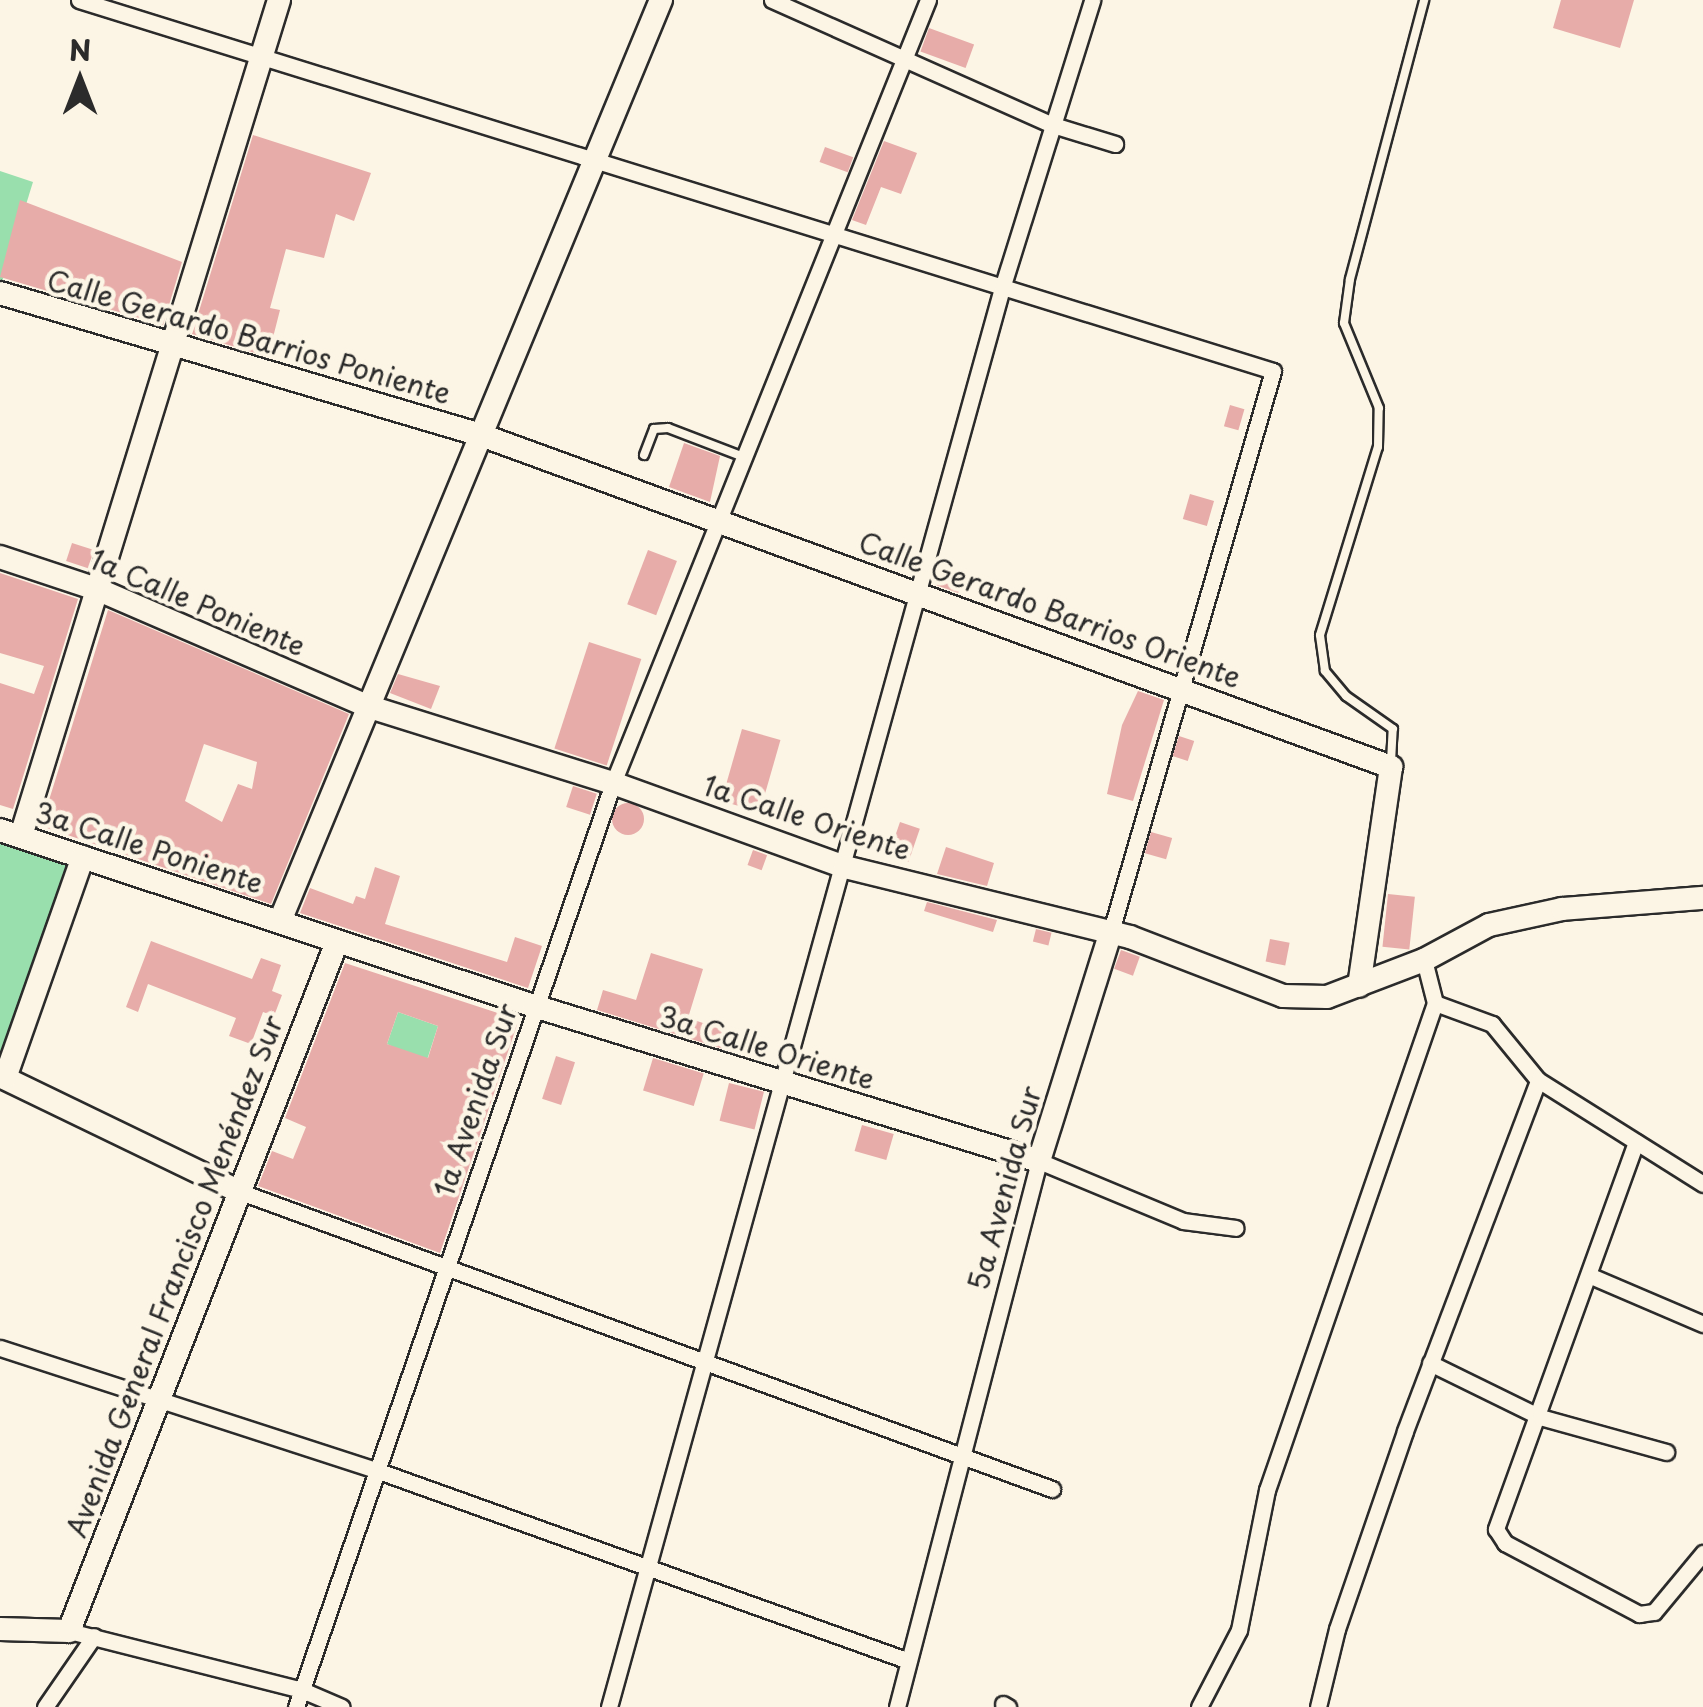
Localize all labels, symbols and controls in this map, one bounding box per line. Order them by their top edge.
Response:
text: N [69,28,91,71]
north arrow [30,30,130,130]
street label: Calle Gerardo Barrios Poniente [43,262,455,410]
street label: Calle Gerardo Barrios Oriente [854,524,1246,694]
street label: 1a Calle Poniente [85,541,311,663]
street label: 1a Calle Oriente [699,768,915,866]
street label: 3a Calle Poniente [31,794,267,900]
street label: 3a Calle Oriente [656,998,878,1096]
street label: 1a Avenida Sur [426,999,524,1201]
street label: Avenida General Francisco Menéndez Sur [58,1009,290,1543]
street label: 5a Avenida Sur [961,1084,1047,1292]

